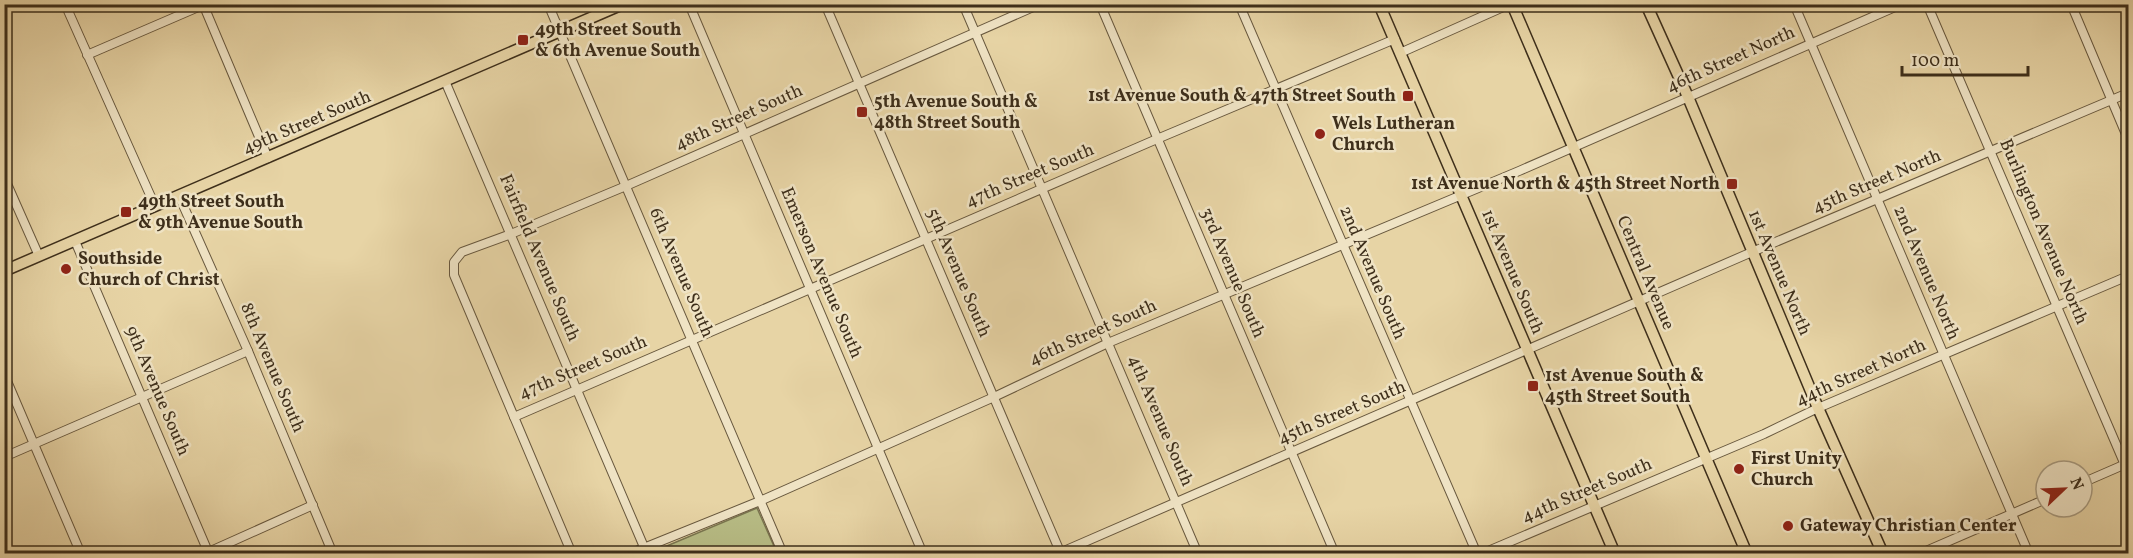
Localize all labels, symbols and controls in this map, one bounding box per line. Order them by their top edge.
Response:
place label: 49th Street South & 6th Avenue South [535,18,701,64]
street label: 46th Street North [1663,20,1800,100]
marker: 49th Street South & 6th Avenue South [516,33,530,47]
scale bar [1902,39,2028,77]
text: 100 m [1911,49,1960,74]
street label: 48th Street South [671,78,807,157]
street label: 49th Street South [239,84,375,161]
place label: 1st Avenue South & 47th Street South [1088,84,1396,109]
marker: 1st Avenue South & 47th Street South [1401,89,1415,103]
place label: 5th Avenue South & 48th Street South [874,90,1038,136]
marker: 5th Avenue South & 48th Street South [855,105,869,119]
place label: Wels Lutheran Church [1332,112,1455,158]
marker: Wels Lutheran Church [1313,127,1327,141]
street label: Burlington Avenue North [1992,135,2094,329]
street label: 47th Street South [962,138,1098,214]
street label: 45th Street North [1809,143,1946,220]
street label: Fairfield Avenue South [492,171,586,346]
place label: 1st Avenue North & 45th Street North [1411,172,1720,197]
marker: 1st Avenue North & 45th Street North [1725,177,1739,191]
street label: Emerson Avenue South [774,184,868,363]
place label: 49th Street South & 9th Avenue South [138,190,304,236]
street label: 2nd Avenue South [1332,202,1412,344]
street label: 2nd Avenue North [1886,202,1966,344]
street label: 6th Avenue South [642,204,720,342]
street label: 5th Avenue South [919,204,997,342]
street label: 3rd Avenue South [1193,204,1271,342]
marker: 49th Street South & 9th Avenue South [119,205,133,219]
street label: 1st Avenue South [1474,206,1550,339]
street label: 1st Avenue North [1741,206,1817,340]
street label: Central Avenue [1610,212,1680,334]
place label: Southside Church of Christ [78,247,220,293]
marker: Southside Church of Christ [59,262,73,276]
street label: 46th Street South [1025,293,1161,372]
street label: 8th Avenue South [233,299,311,437]
street label: 9th Avenue South [118,322,196,460]
street label: 47th Street South [515,330,651,406]
street label: 44th Street North [1792,333,1930,413]
street label: 4th Avenue South [1121,351,1199,491]
place label: 1st Avenue South & 45th Street South [1545,364,1704,410]
street label: 45th Street South [1274,375,1410,451]
marker: 1st Avenue South & 45th Street South [1526,379,1540,393]
place label: First Unity Church [1751,447,1842,493]
street label: 44th Street South [1518,452,1656,530]
north arrow [2034,459,2094,519]
marker: First Unity Church [1732,462,1746,476]
text: N [2064,474,2089,494]
place label: Gateway Christian Center [1800,514,2017,539]
marker: Gateway Christian Center [1781,519,1795,533]

